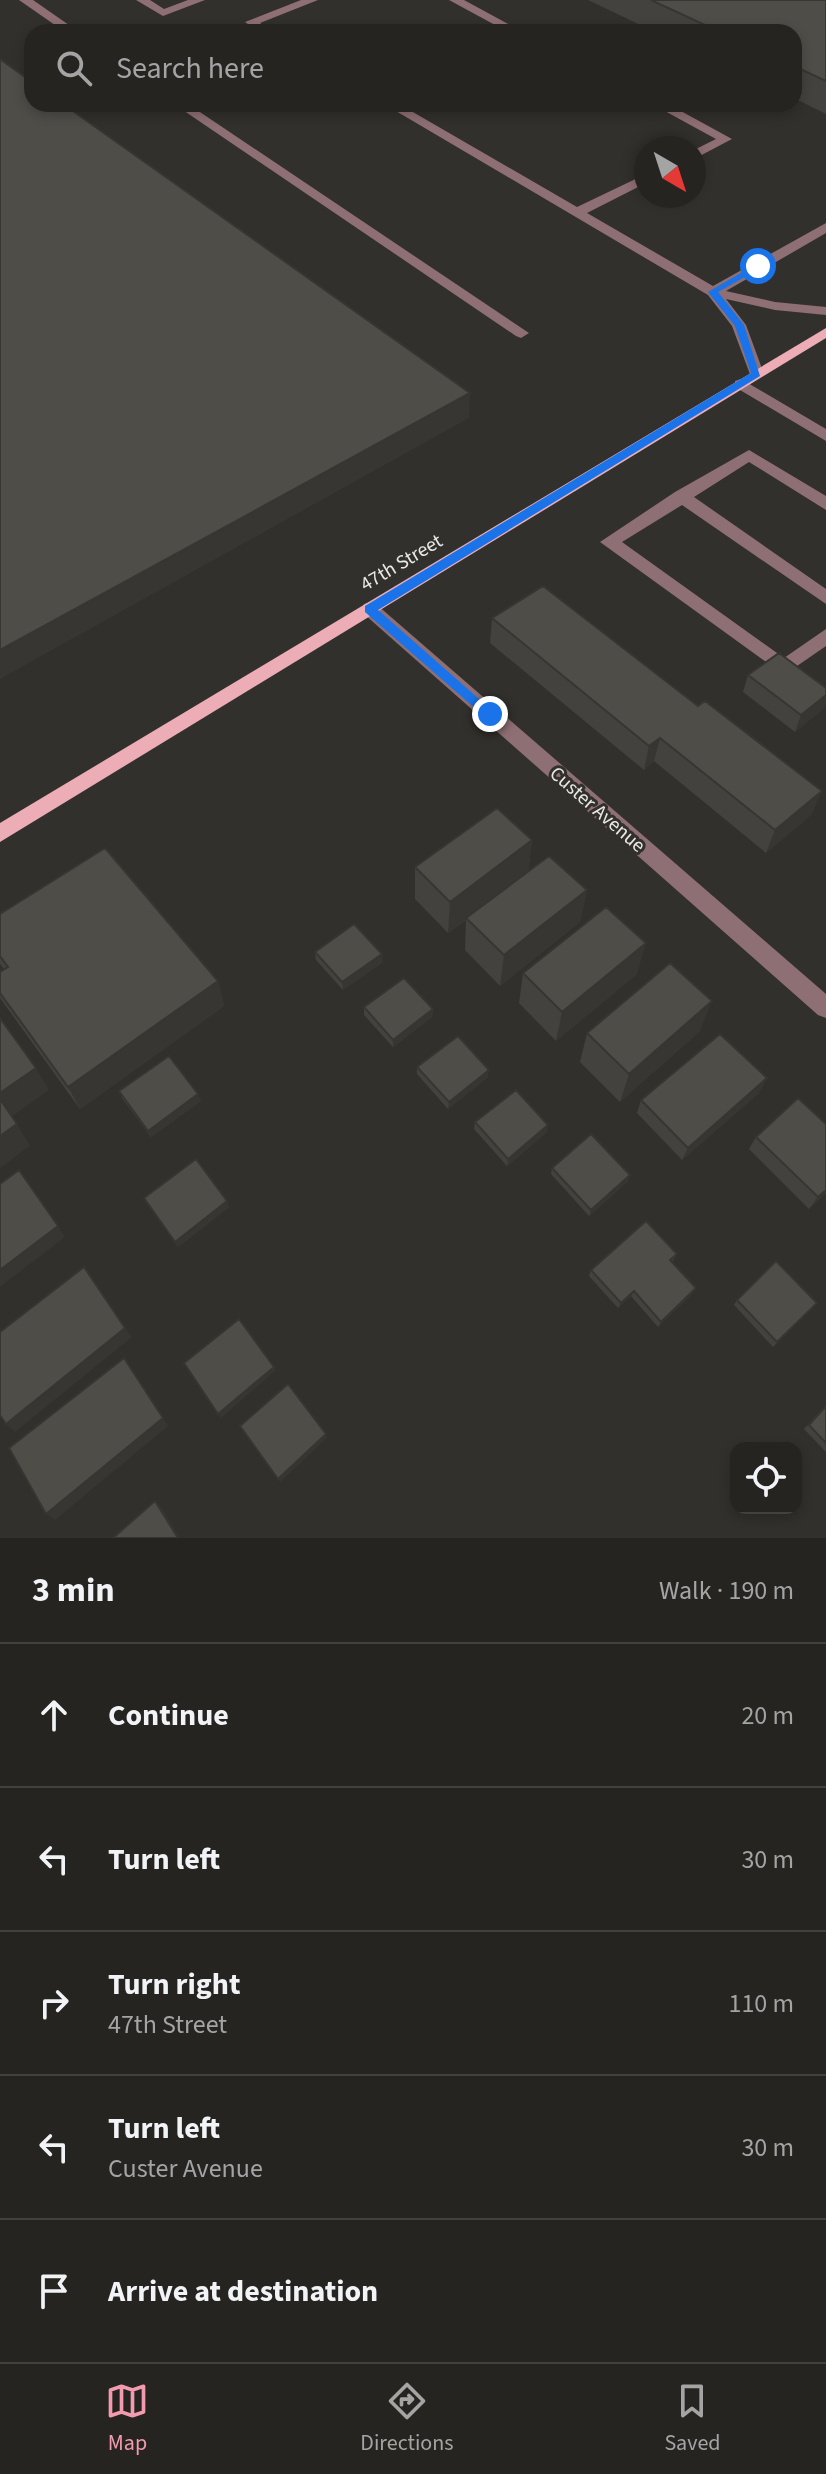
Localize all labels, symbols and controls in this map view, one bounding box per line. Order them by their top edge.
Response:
search box [24,24,802,112]
icon: search [52,46,96,90]
text: Search here [116,47,264,90]
north arrow [634,136,706,208]
route start [740,248,776,284]
street label: 47th Street [355,527,448,598]
route end [472,696,508,732]
street label: Custer Avenue [543,760,652,859]
map controls [730,1442,802,1514]
button: locate [730,1442,802,1514]
text: 3 min [32,1566,115,1615]
text: Walk · 190 m [659,1572,794,1609]
icon: ahead [32,1693,76,1737]
text: Continue [108,1694,229,1737]
text: 20 m [741,1697,794,1734]
icon: left [32,1837,76,1881]
text: Turn left [108,1838,220,1881]
text: 30 m [741,1841,794,1878]
text: Turn right [108,1963,240,2006]
icon: right [32,1981,76,2025]
text: 110 m [728,1985,794,2022]
text: 47th Street [108,2006,227,2043]
text: Turn left [108,2107,220,2150]
icon: left [32,2125,76,2169]
text: 30 m [741,2129,794,2166]
text: Custer Avenue [108,2150,263,2187]
icon: arrive [32,2269,76,2313]
text: Arrive at destination [108,2270,378,2313]
tab: Map [105,2379,149,2459]
tab: Directions [360,2379,453,2459]
tab: Saved [664,2379,721,2459]

